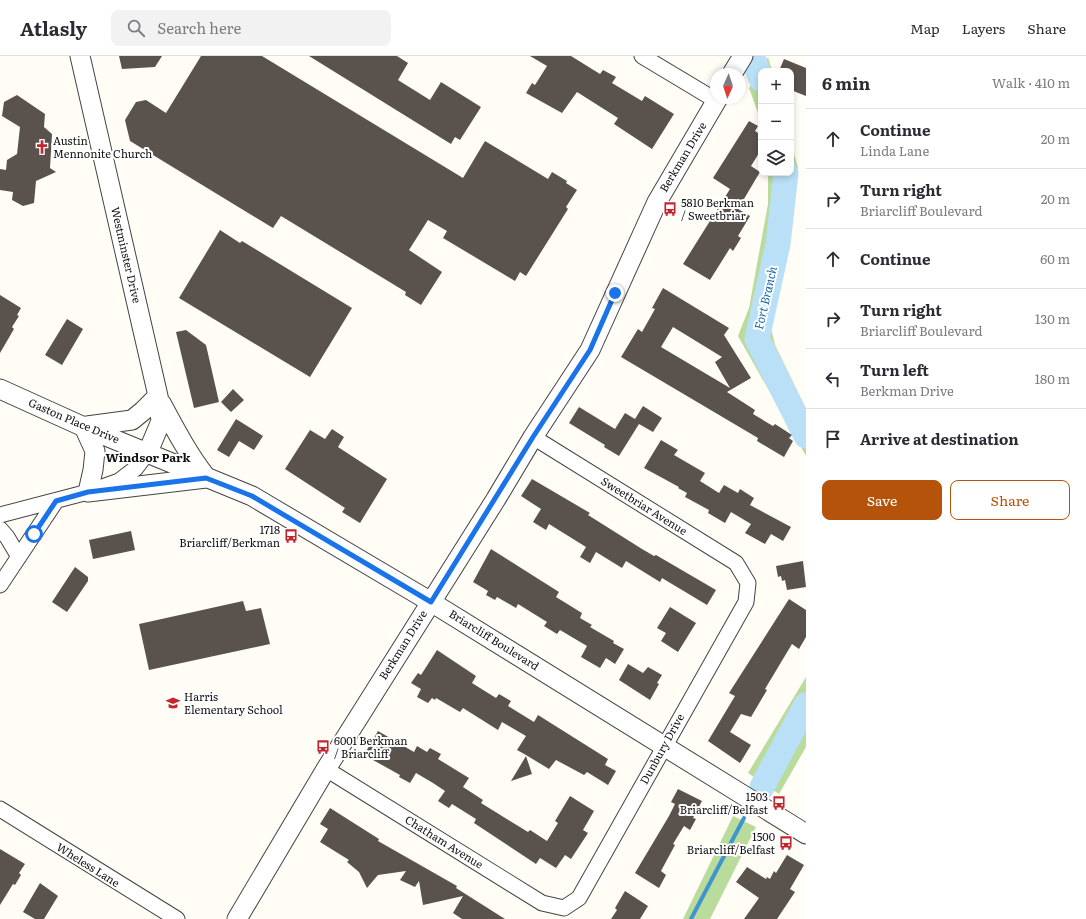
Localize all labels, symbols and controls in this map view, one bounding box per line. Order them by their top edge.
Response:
search box [111,10,391,46]
text: Atlasly [20,14,87,42]
text: Search here [157,16,241,39]
icon: search [125,17,147,39]
text: Map [910,18,940,38]
text: Layers [962,18,1005,38]
text: Share [1027,18,1066,38]
north arrow [710,68,746,104]
map controls [758,68,794,176]
button: + [758,68,794,104]
text: 6 min [822,70,870,95]
text: Walk · 410 m [992,73,1070,92]
button: − [758,104,794,140]
street label: Berkman Drive [655,118,710,195]
text: Continue [860,118,930,141]
icon: ahead [822,128,844,150]
text: 20 m [1041,129,1070,148]
place label: Austin Mennonite Church [53,132,152,161]
church icon: Austin Mennonite Church [34,139,50,155]
button: layers [758,140,794,176]
text: Linda Lane [860,141,929,160]
text: Turn right [860,178,942,201]
icon: right [822,188,844,210]
text: 20 m [1041,189,1070,208]
place label: 5810 Berkman / Sweetbriar [681,194,754,223]
bus stop icon: 5810 Berkman / Sweetbriar [662,201,678,217]
text: Briarcliff Boulevard [860,201,982,220]
street label: Westminster Drive [108,205,146,305]
text: Continue [860,247,930,270]
icon: ahead [822,248,844,270]
text: 60 m [1040,249,1070,268]
water label: Fort Branch [749,265,781,331]
route end [606,284,624,302]
text: Turn right [860,298,942,321]
icon: right [822,308,844,330]
text: 130 m [1035,309,1070,328]
text: Briarcliff Boulevard [860,321,982,340]
text: Turn left [860,358,929,381]
icon: left [822,368,844,390]
text: 180 m [1035,369,1070,388]
text: Berkman Drive [860,381,954,400]
street label: Gaston Place Drive [26,394,123,447]
text: Arrive at destination [860,427,1019,450]
icon: arrive [822,428,844,450]
district label: Windsor Park [106,448,191,466]
street label: Sweetbriar Avenue [598,472,691,538]
button: Save [822,480,942,520]
button: Share [950,480,1070,520]
place label: 1718 Briarcliff/Berkman [179,521,280,550]
route start [25,525,43,543]
bus stop icon: 1718 Briarcliff/Berkman [283,528,299,544]
street label: Briarcliff Boulevard [446,605,543,674]
street label: Berkman Drive [374,606,430,682]
place label: Harris Elementary School [184,688,283,717]
school or university icon: Harris Elementary School [165,695,181,711]
street label: Dunbury Drive [635,710,687,787]
place label: 6001 Berkman / Briarcliff [334,732,408,761]
bus stop icon: 6001 Berkman / Briarcliff [315,739,331,755]
place label: 1503 Briarcliff/Belfast [680,788,769,817]
bus stop icon: 1503 Briarcliff/Belfast [771,795,787,811]
street label: Chatham Avenue [402,811,487,872]
place label: 1500 Briarcliff/Belfast [687,828,776,857]
bus stop icon: 1500 Briarcliff/Belfast [778,835,794,851]
street label: Wheless Lane [54,838,123,890]

